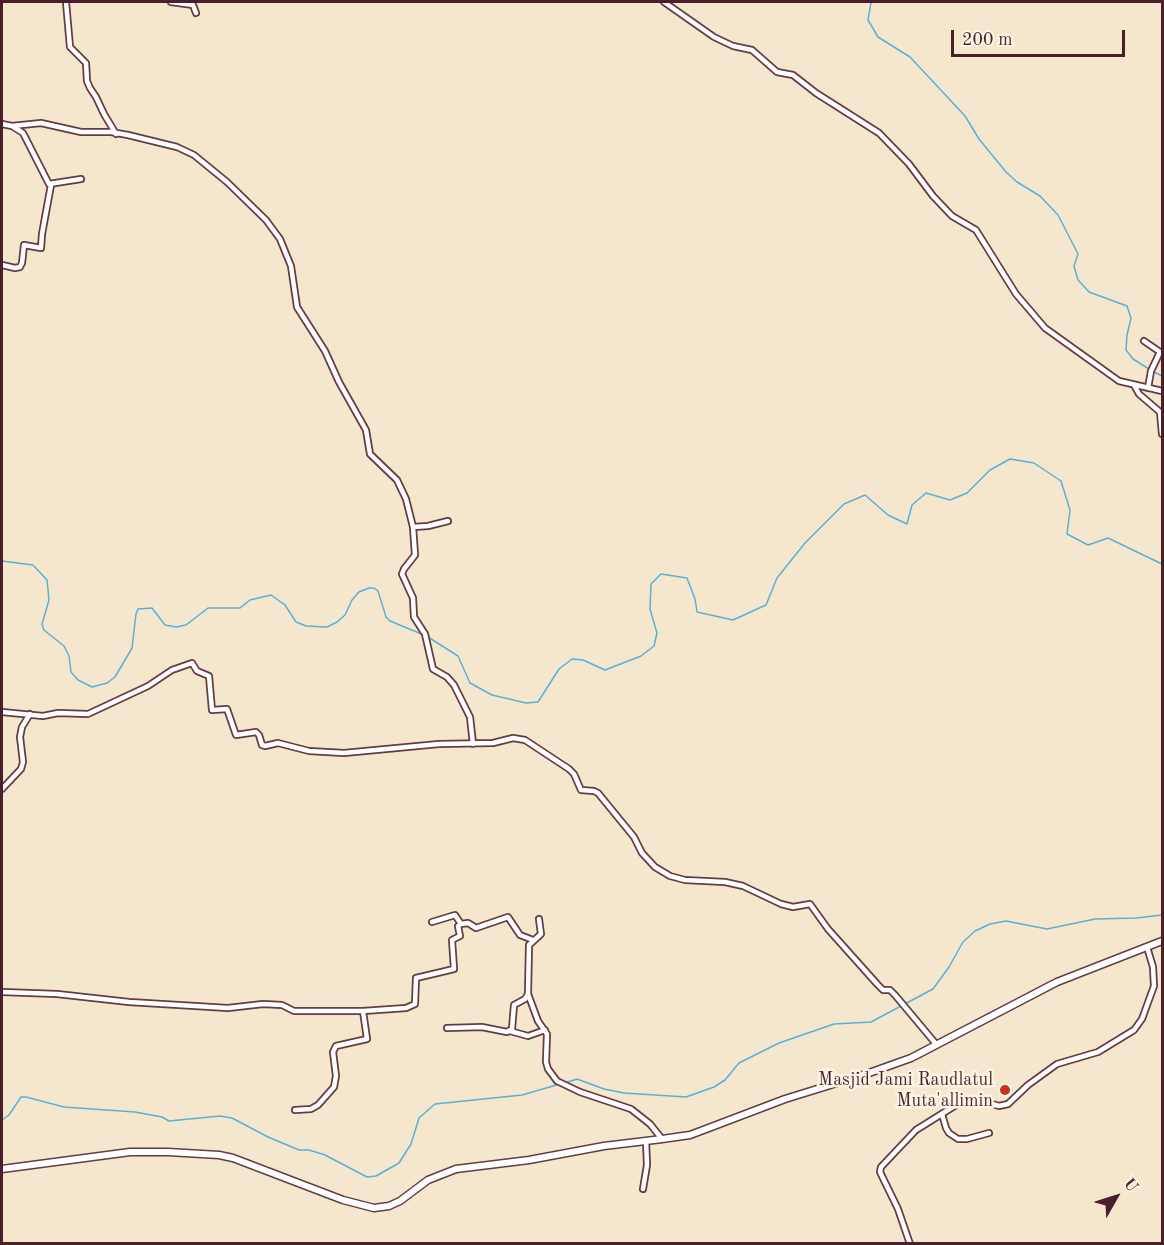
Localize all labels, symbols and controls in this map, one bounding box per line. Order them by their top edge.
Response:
scale bar [954,18,1128,56]
text: 200 m [962,31,1013,49]
place label: Masjid Jami Raudlatul Muta'allimin [818,1069,993,1112]
marker: Masjid Jami Raudlatul Muta'allimin [998,1083,1012,1097]
north arrow [1086,1167,1146,1227]
text: U [1120,1176,1140,1196]

